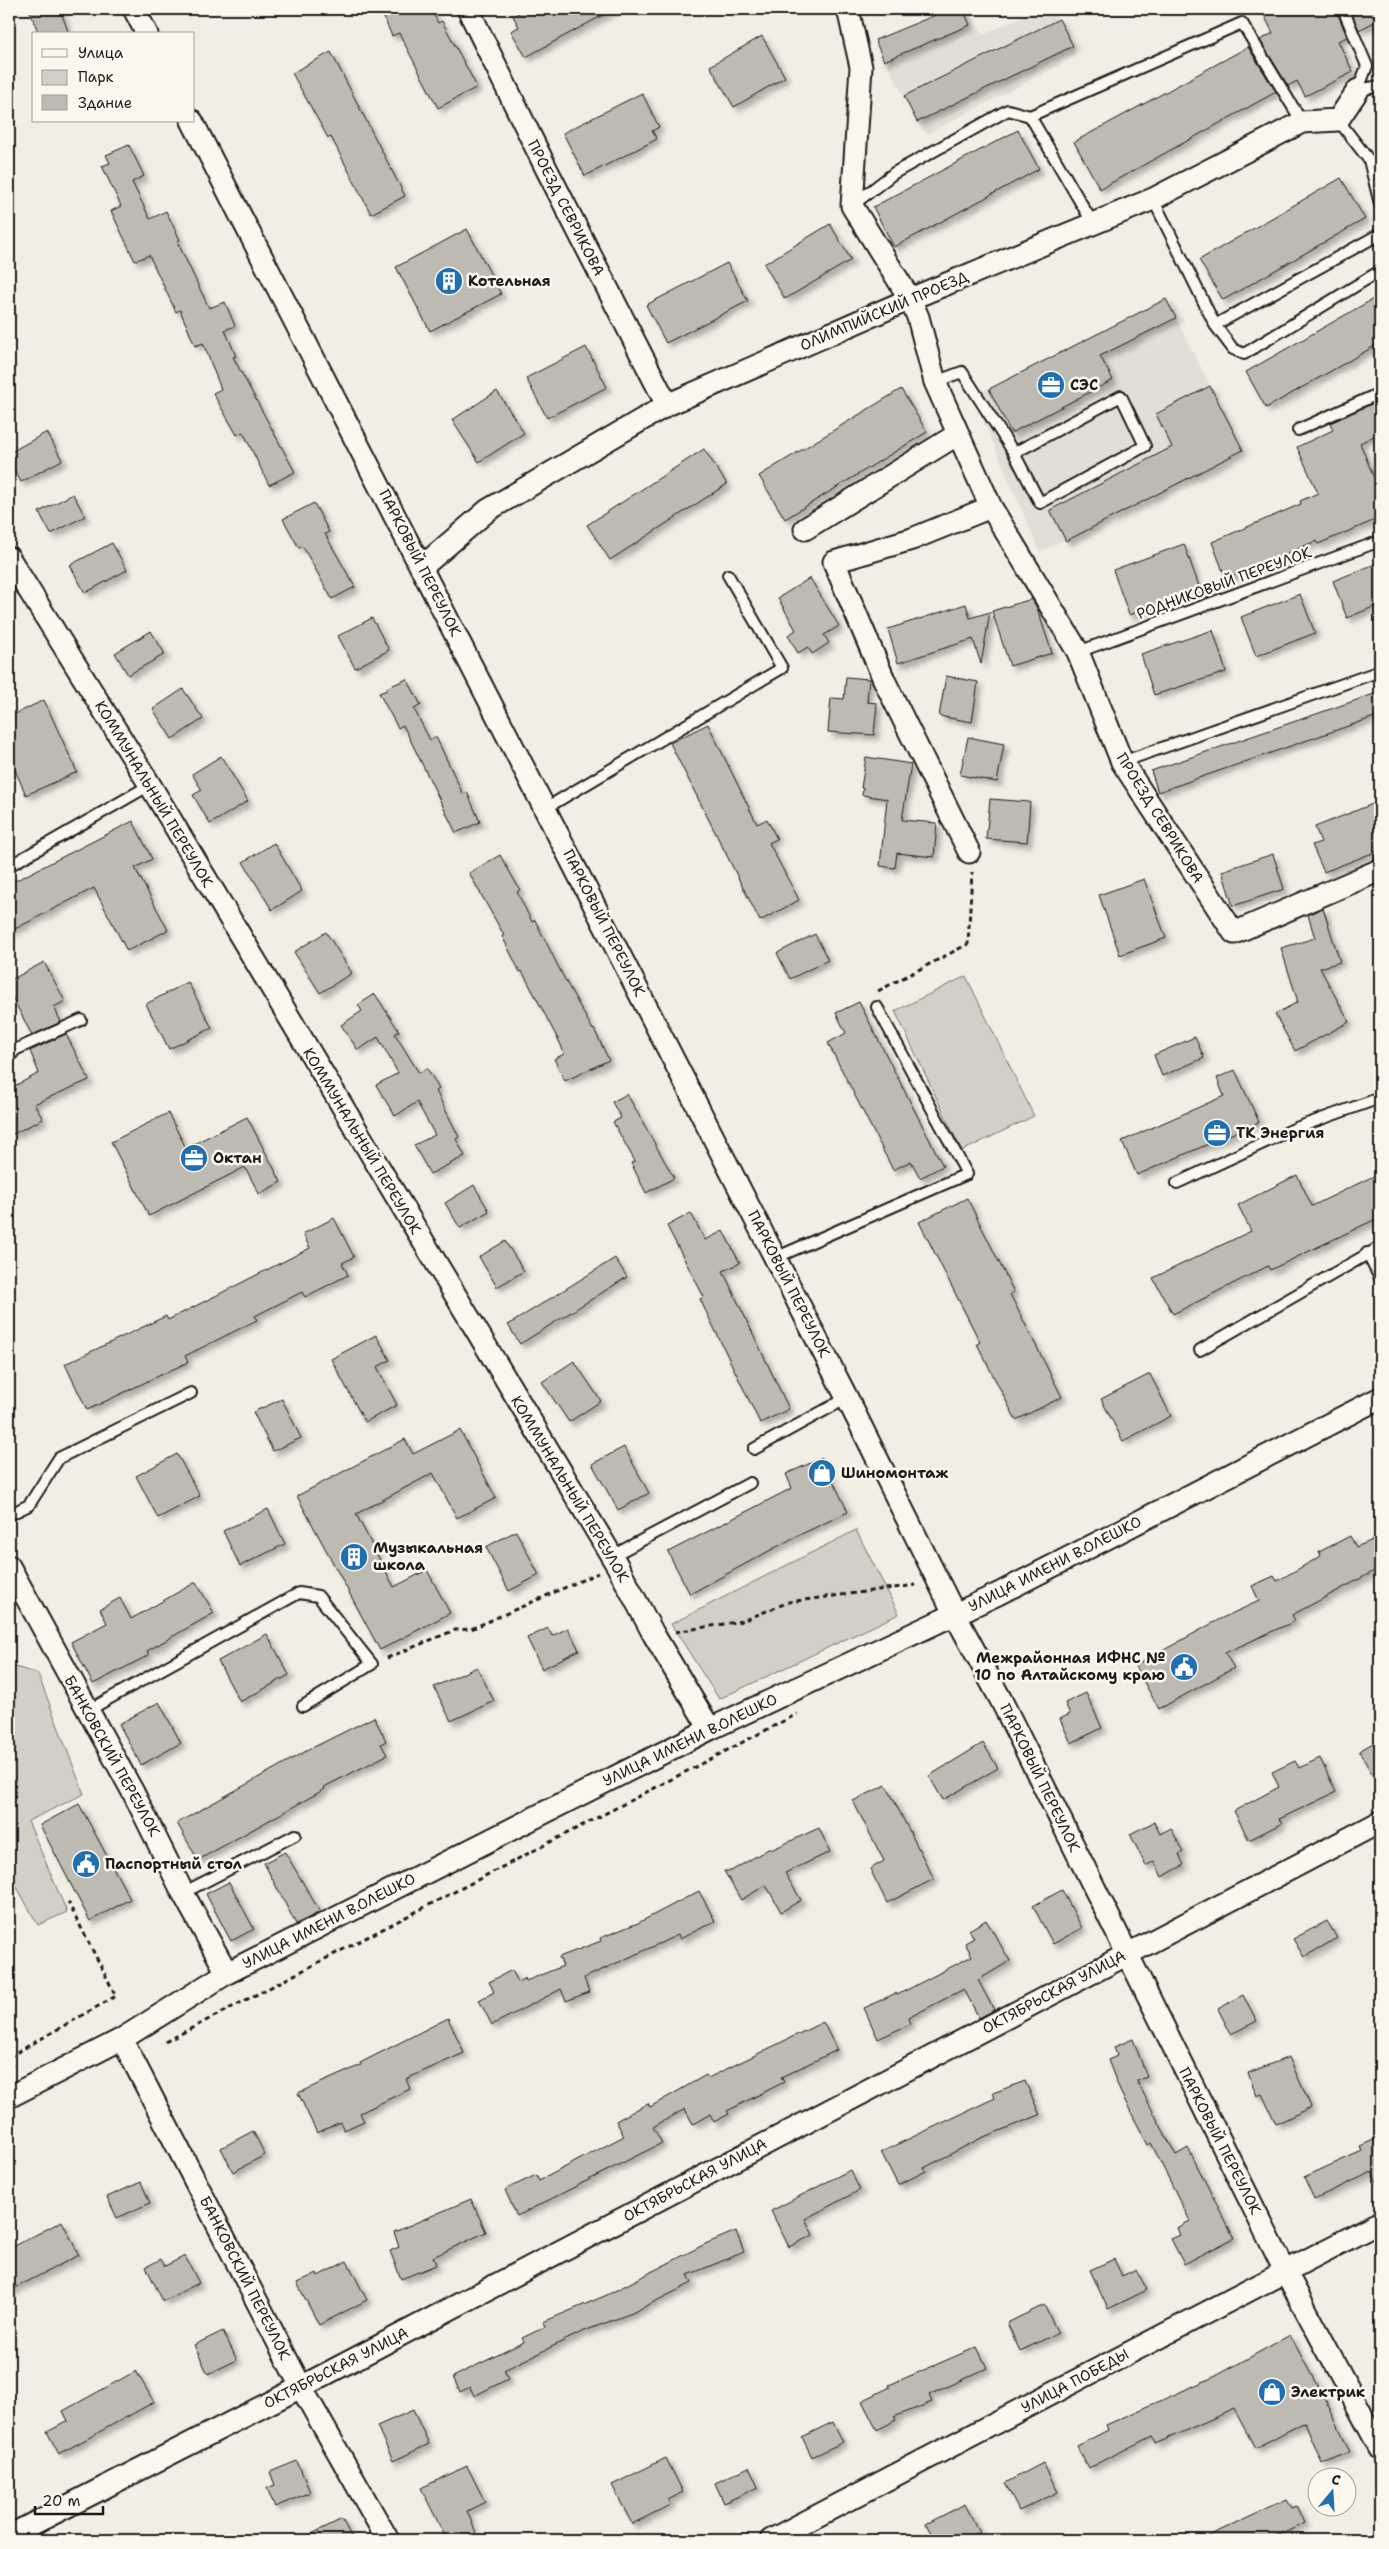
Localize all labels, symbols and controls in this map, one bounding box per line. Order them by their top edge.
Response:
legend [32,32,195,122]
text: Улица [78,43,124,63]
text: Парк [78,67,114,87]
text: Здание [78,93,132,113]
street label: ПРОЕЗД СЕВРИКОВА [523,137,609,280]
street label: ОЛИМПИЙСКИЙ ПРОЕЗД [796,265,972,356]
building icon: Котельная [434,266,464,296]
place label: Котельная [468,271,551,291]
office icon: СЭС [1036,370,1066,400]
place label: СЭС [1070,375,1098,395]
street label: ПАРКОВЫЙ ПЕРЕУЛОК [374,486,467,640]
street label: РОДНИКОВЫЙ ПЕРЕУЛОК [1133,541,1315,624]
street label: КОММУНАЛЬНЫЙ ПЕРЕУЛОК [90,696,219,891]
street label: ПРОЕЗД СЕВРИКОВА [1112,749,1208,887]
street label: ПАРКОВЫЙ ПЕРЕУЛОК [558,846,651,1000]
street label: КОММУНАЛЬНЫЙ ПЕРЕУЛОК [298,1043,427,1238]
office icon: ТК Энергия [1202,1118,1232,1148]
place label: ТК Энергия [1236,1123,1324,1143]
office icon: Октан [179,1143,209,1173]
place label: Октан [213,1148,262,1168]
street label: ПАРКОВЫЙ ПЕРЕУЛОК [743,1207,836,1361]
street label: КОММУНАЛЬНЫЙ ПЕРЕУЛОК [506,1391,635,1586]
shop icon: Шиномонтаж [807,1458,837,1488]
place label: Шиномонтаж [841,1463,949,1483]
street label: УЛИЦА ИМЕНИ В.ОЛЕШКО [965,1512,1145,1616]
place label: Музыкальная школа [373,1538,483,1575]
building icon: Музыкальная школа [339,1542,369,1572]
place label: Межрайонная ИФНС № 10 по Алтайскому краю [974,1648,1165,1685]
public building icon: Межрайонная ИФНС № 10 по Алтайскому краю [1169,1652,1199,1682]
street label: БАНКОВСКИЙ ПЕРЕУЛОК [59,1671,166,1840]
street label: УЛИЦА ИМЕНИ В.ОЛЕШКО [599,1689,781,1791]
street label: ПАРКОВЫЙ ПЕРЕУЛОК [995,1700,1086,1856]
public building icon: Паспортный стол [71,1849,101,1879]
place label: Паспортный стол [105,1854,242,1874]
street label: УЛИЦА ИМЕНИ В.ОЛЕШКО [239,1869,419,1973]
street label: ОКТЯБРЬСКАЯ УЛИЦА [979,1946,1129,2038]
street label: ПАРКОВЫЙ ПЕРЕУЛОК [1174,2064,1267,2218]
street label: ОКТЯБРЬСКАЯ УЛИЦА [620,2134,770,2226]
street label: БАНКОВСКИЙ ПЕРЕУЛОК [195,2192,296,2364]
street label: ОКТЯБРЬСКАЯ УЛИЦА [260,2323,412,2413]
street label: УЛИЦА ПОБЕДЫ [1018,2344,1132,2418]
shop icon: Электрик [1257,2377,1287,2407]
place label: Электрик [1291,2382,1366,2402]
north arrow [1306,2466,1356,2516]
text: С [1329,2470,1343,2490]
scale bar [35,2484,102,2516]
text: 20 m [42,2491,81,2511]

